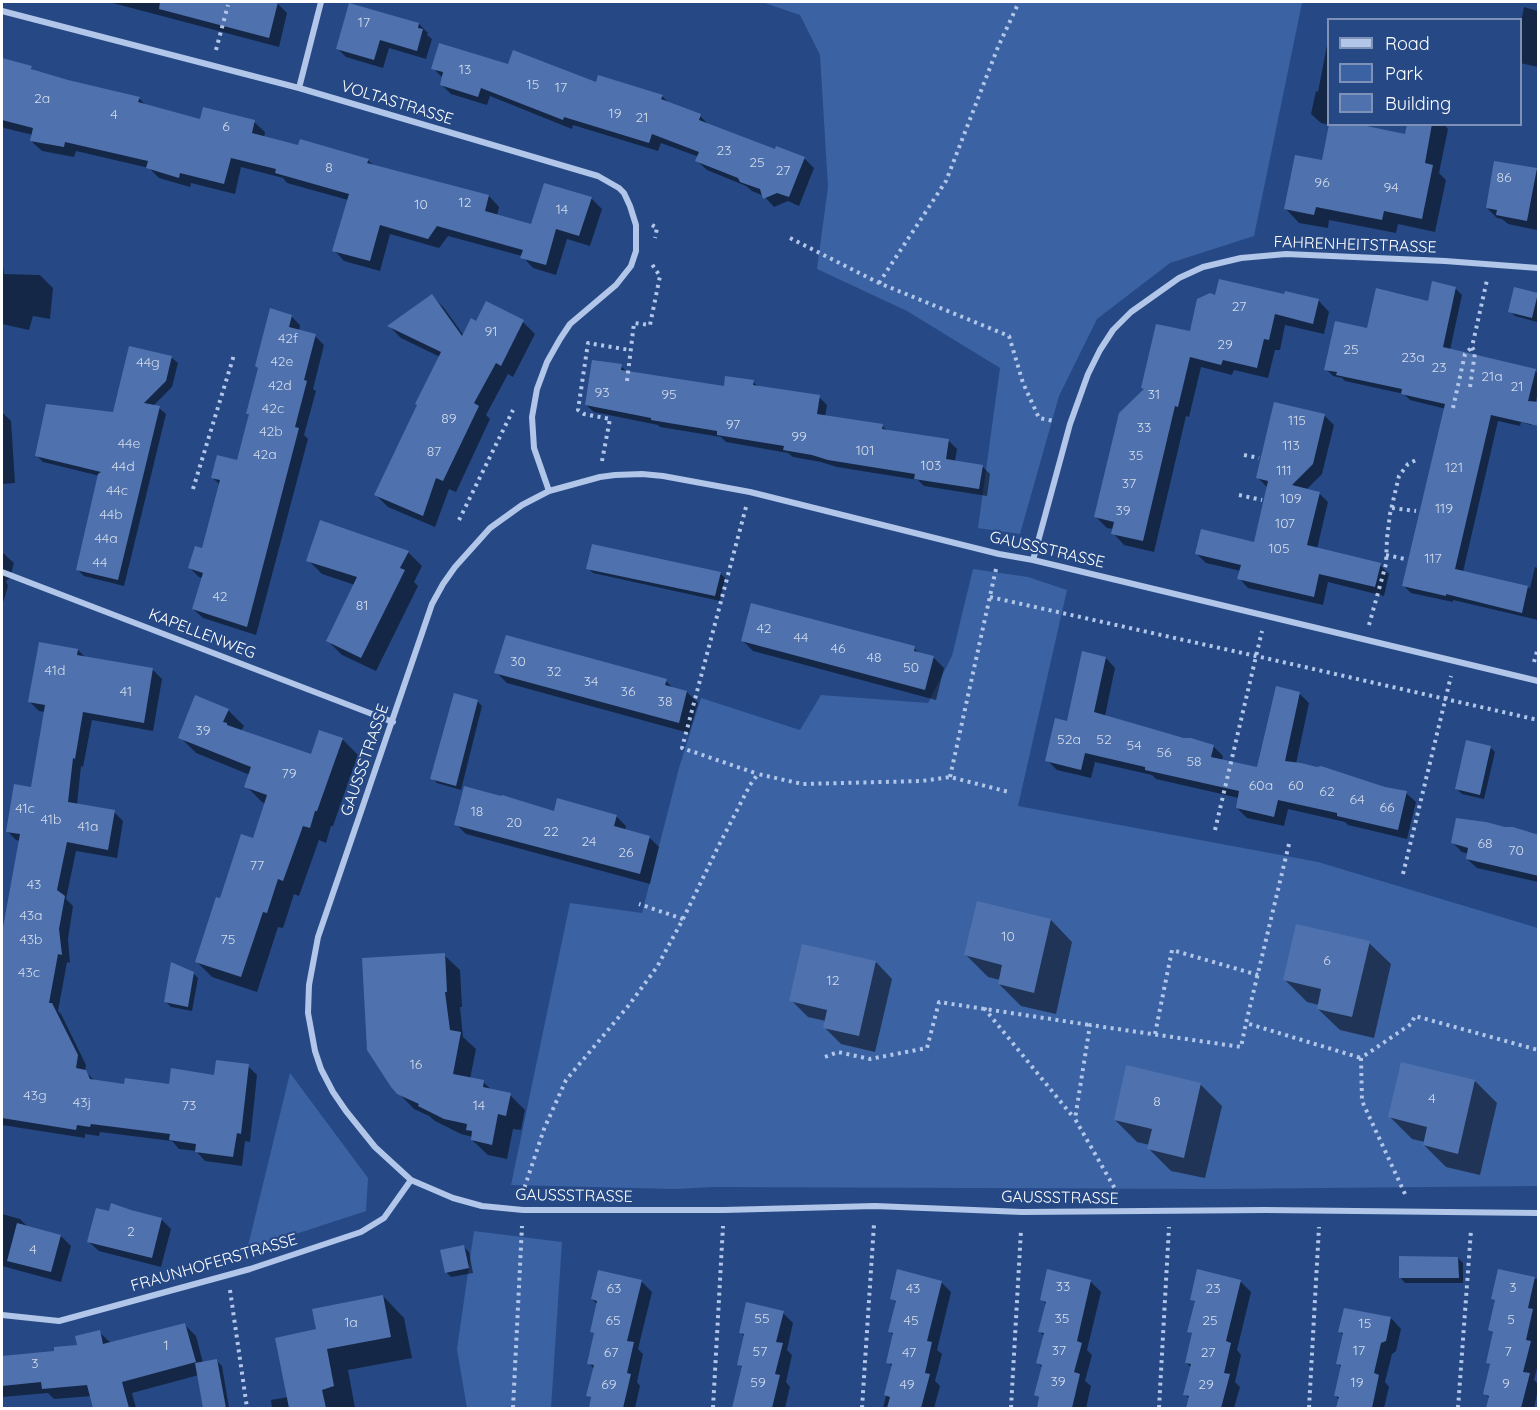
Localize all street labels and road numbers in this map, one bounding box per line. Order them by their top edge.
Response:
street label: VOLTASTRASSE [339,77,455,129]
street label: FAHRENHEITSTRASSE [1273,233,1437,257]
street label: GAUSSSTRASSE [988,527,1106,573]
street label: KAPELLENWEG [146,605,258,663]
street label: GAUSSSTRASSE [337,701,393,819]
street label: GAUSSSTRASSE [515,1185,633,1207]
street label: GAUSSSTRASSE [1001,1187,1119,1209]
street label: FRAUNHOFERSTRASSE [128,1230,300,1296]

